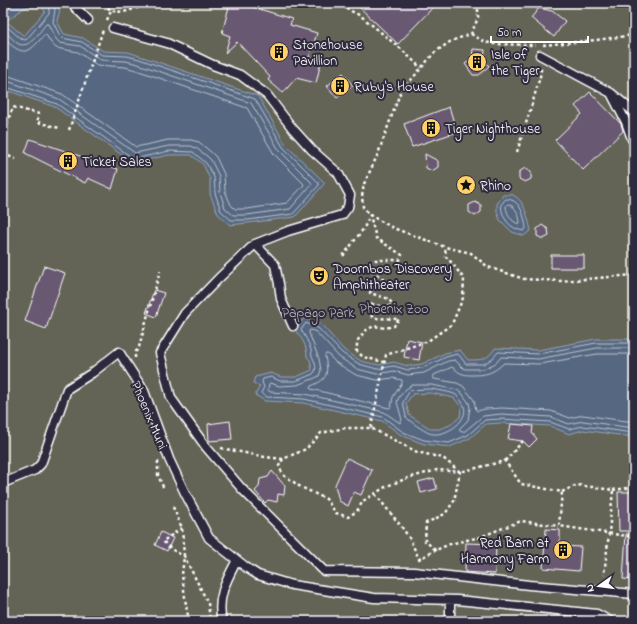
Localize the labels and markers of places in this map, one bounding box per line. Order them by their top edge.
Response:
place label: Stonehouse Pavillion [293,35,363,72]
building icon: Stonehouse Pavillion [268,41,290,63]
place label: Isle of the Tiger [491,45,540,83]
building icon: Isle of the Tiger [466,51,488,73]
building icon: Ruby's House [329,75,351,97]
place label: Ruby's House [354,77,434,99]
building icon: Tiger Nighthouse [420,117,442,139]
place label: Tiger Nighthouse [445,119,541,141]
building icon: Ticket Sales [57,150,79,172]
place label: Ticket Sales [82,152,152,173]
place icon: Rhino [455,174,477,196]
place label: Rhino [480,176,511,197]
place label: Doornbos Discovery Amphitheater [332,259,452,296]
theatre icon: Doornbos Discovery Amphitheater [308,265,330,287]
place label: Red Barn at Harmony Farm [461,533,549,571]
building icon: Red Barn at Harmony Farm [552,539,574,561]

